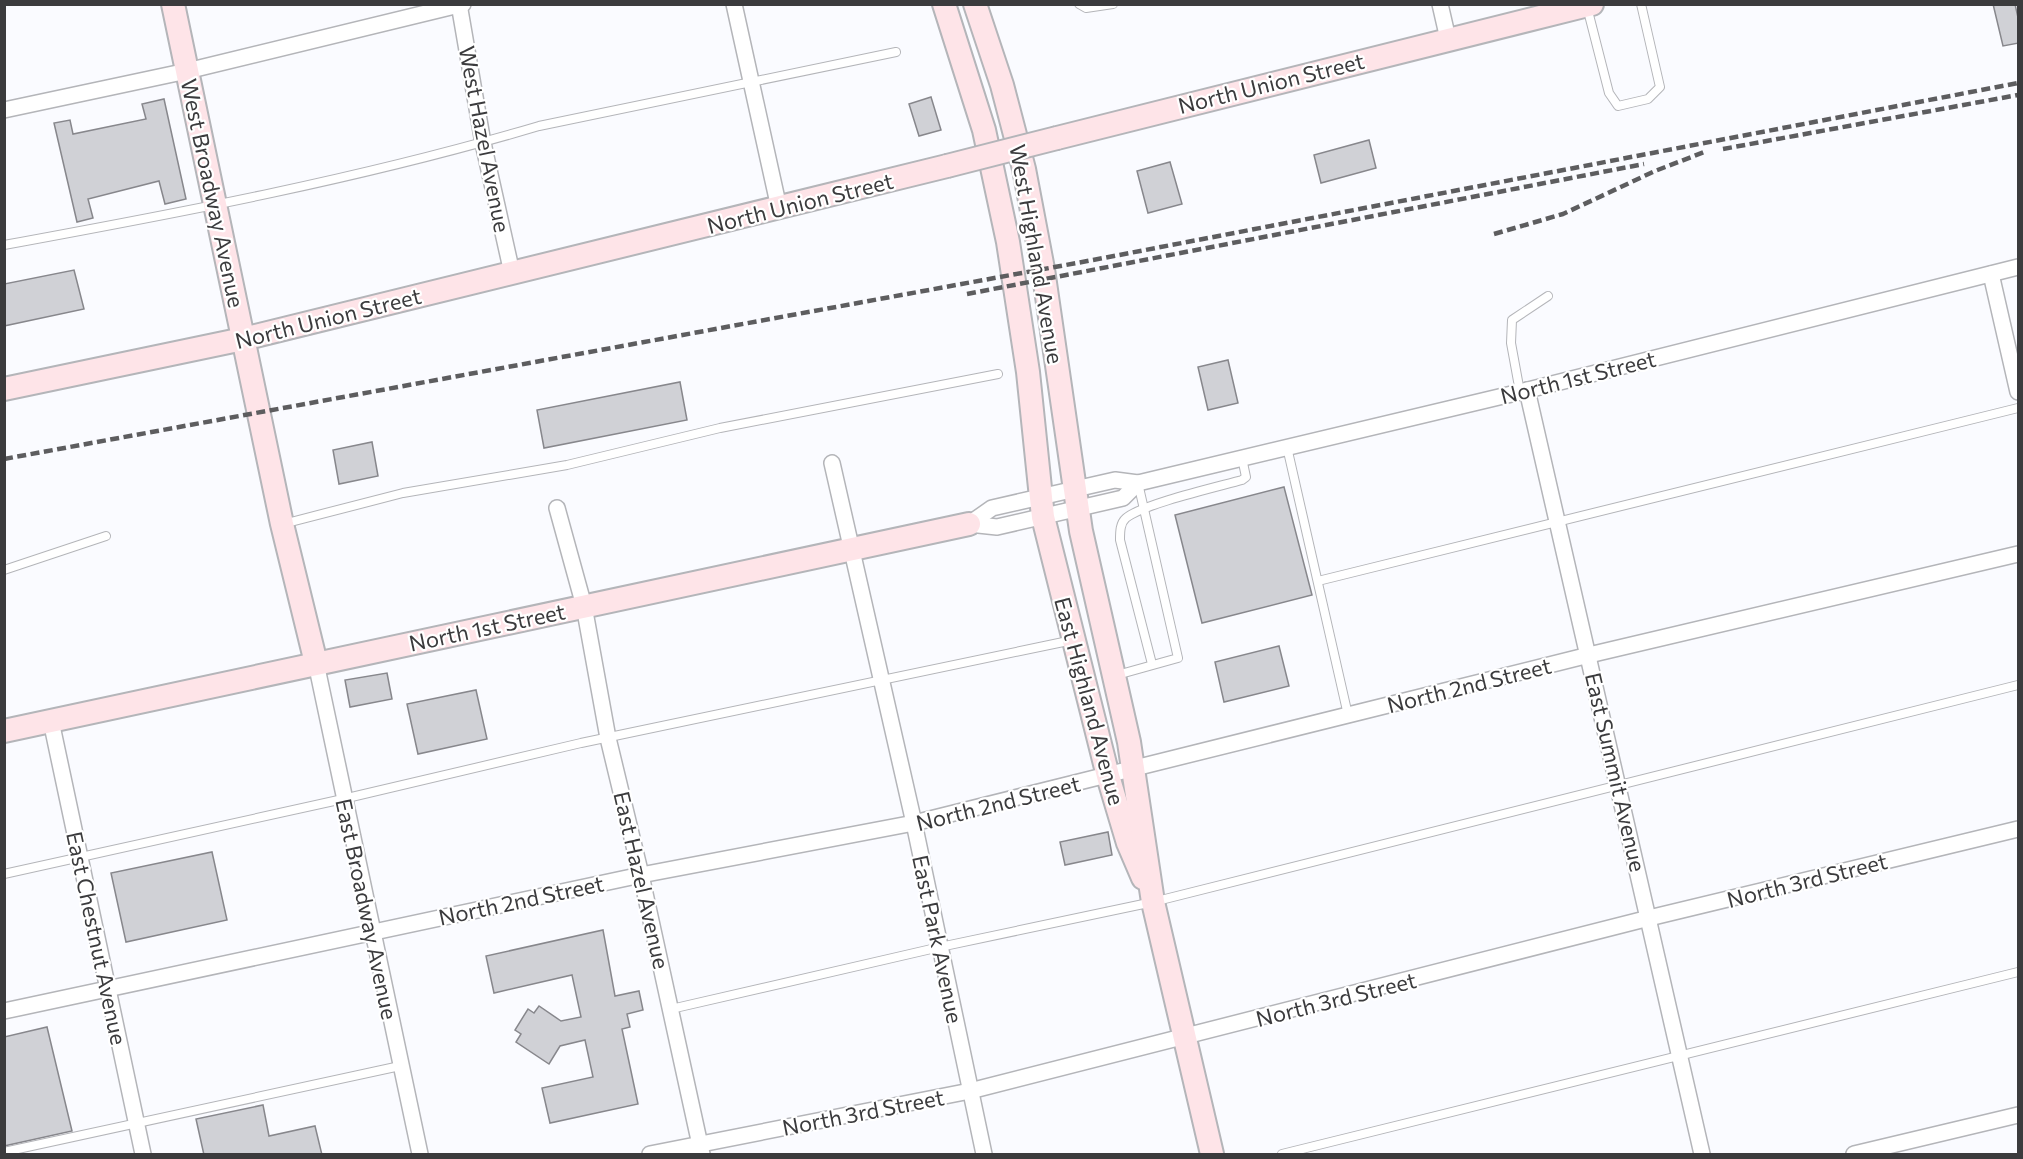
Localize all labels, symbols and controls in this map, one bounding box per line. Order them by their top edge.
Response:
street label: West Hazel Avenue [454,43,516,235]
street label: North Union Street [1175,47,1367,119]
street label: West Broadway Avenue [176,76,250,310]
street label: West Highland Avenue [1004,142,1070,366]
street label: North Union Street [704,167,896,239]
street label: North Union Street [232,282,424,354]
street label: North 1st Street [1498,345,1658,409]
street label: East Highland Avenue [1049,594,1131,808]
street label: North 1st Street [406,597,568,657]
street label: North 2nd Street [1384,652,1554,718]
street label: East Summit Avenue [1580,670,1652,874]
street label: North 2nd Street [913,770,1083,836]
street label: East Hazel Avenue [608,789,676,971]
street label: East Broadway Avenue [330,796,404,1022]
street label: East Chestnut Avenue [61,829,133,1047]
street label: North 3rd Street [1724,847,1890,913]
street label: East Park Avenue [907,852,969,1026]
street label: North 2nd Street [436,869,606,931]
street label: North 3rd Street [1253,966,1419,1032]
street label: North 3rd Street [780,1083,946,1141]

